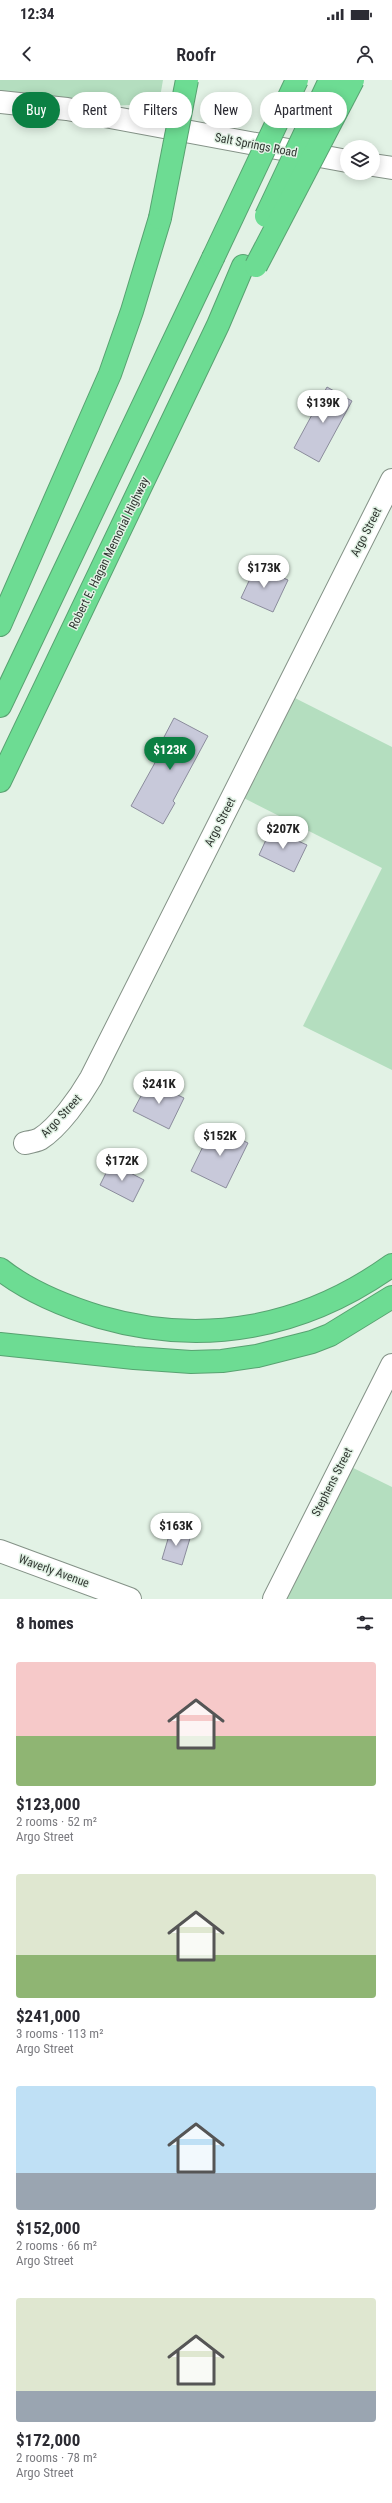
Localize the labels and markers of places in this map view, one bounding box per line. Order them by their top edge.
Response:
pin: $139K [295,390,351,424]
pin: $173K [236,555,292,589]
pin: $123K [142,737,198,771]
pin: $207K [255,816,311,850]
pin: $241K [131,1071,187,1105]
pin: $152K [192,1123,248,1157]
pin: $172K [94,1148,150,1182]
pin: $163K [148,1513,204,1547]

